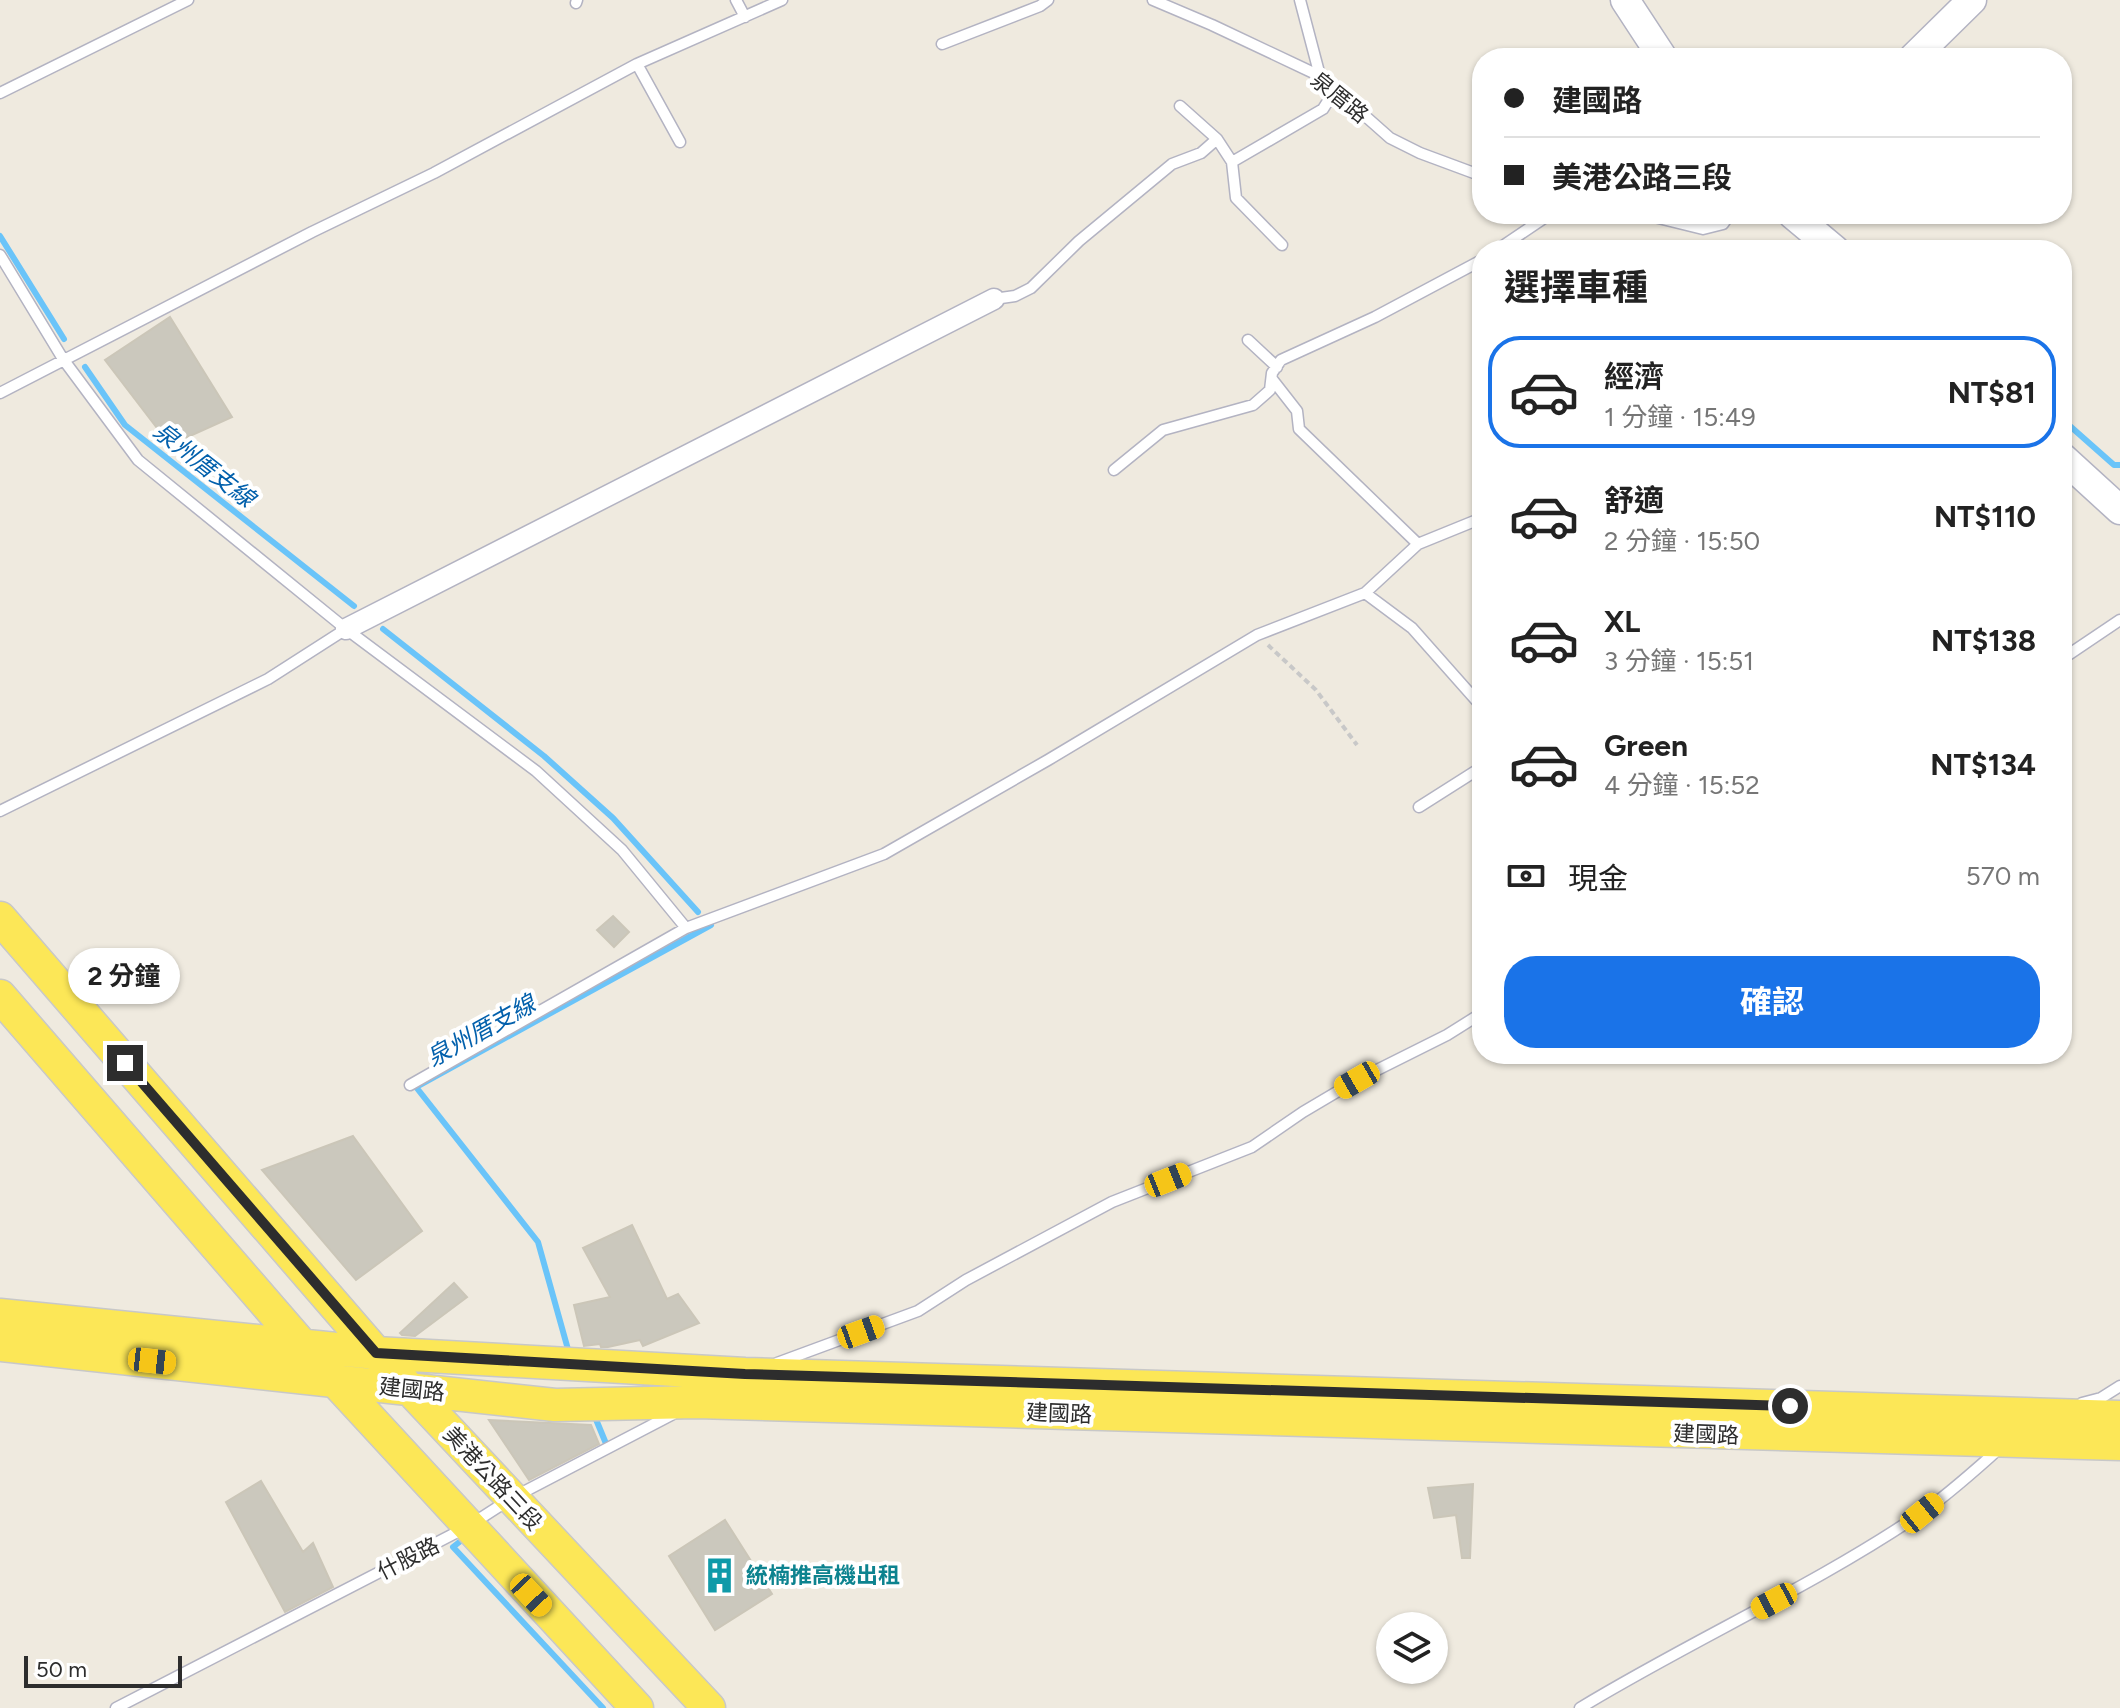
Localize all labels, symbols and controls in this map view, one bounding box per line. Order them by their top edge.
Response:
street label: 泉厝路 [1306,66,1374,129]
text: 建國路 [1552,82,1642,119]
text: 美港公路三段 [1552,159,1732,196]
text: 選擇車種 [1504,266,1648,309]
icon: car [1508,356,1580,428]
text: 經濟 [1604,358,1664,395]
text: NT$81 [1948,374,2036,411]
text: 1 分鐘 · 15:49 [1604,401,1756,433]
water label: 泉州厝支線 [148,416,263,515]
icon: car [1508,480,1580,552]
text: 舒適 [1604,482,1664,519]
text: NT$110 [1934,498,2036,535]
text: 2 分鐘 · 15:50 [1604,525,1760,557]
text: XL [1604,603,1640,640]
icon: car [1508,604,1580,676]
text: NT$138 [1931,622,2036,659]
text: 3 分鐘 · 15:51 [1604,645,1754,677]
text: Green [1604,727,1688,764]
icon: car [1508,728,1580,800]
text: NT$134 [1930,746,2036,783]
text: 4 分鐘 · 15:52 [1604,769,1760,801]
icon: cash [1504,854,1548,898]
text: 現金 [1568,860,1628,897]
text: 570 m [1966,860,2040,892]
callout: 2 分鐘 [69,947,181,1003]
button: 確認 [1504,956,2040,1048]
text: 2 分鐘 [87,960,161,992]
water label: 泉州厝支線 [421,987,543,1072]
route end [107,1045,143,1081]
car [1330,1058,1384,1102]
car [1141,1160,1195,1200]
car [834,1313,888,1351]
car [127,1347,177,1375]
street label: 建國路 [378,1373,446,1406]
route start [1772,1388,1808,1424]
street label: 建國路 [1026,1399,1092,1428]
street label: 建國路 [1673,1420,1739,1449]
street label: 美港公路三段 [438,1421,548,1536]
car [1896,1489,1948,1537]
street label: 什股路 [373,1531,444,1585]
building icon: 統楠推高機出租 [701,1556,739,1594]
place label: 統楠推高機出租 [746,1562,900,1589]
car [506,1569,556,1621]
car [1747,1579,1801,1623]
map controls [1376,1612,1448,1684]
button: layers [1376,1612,1448,1684]
scale bar [24,1652,182,1688]
text: 50 m [36,1656,87,1683]

